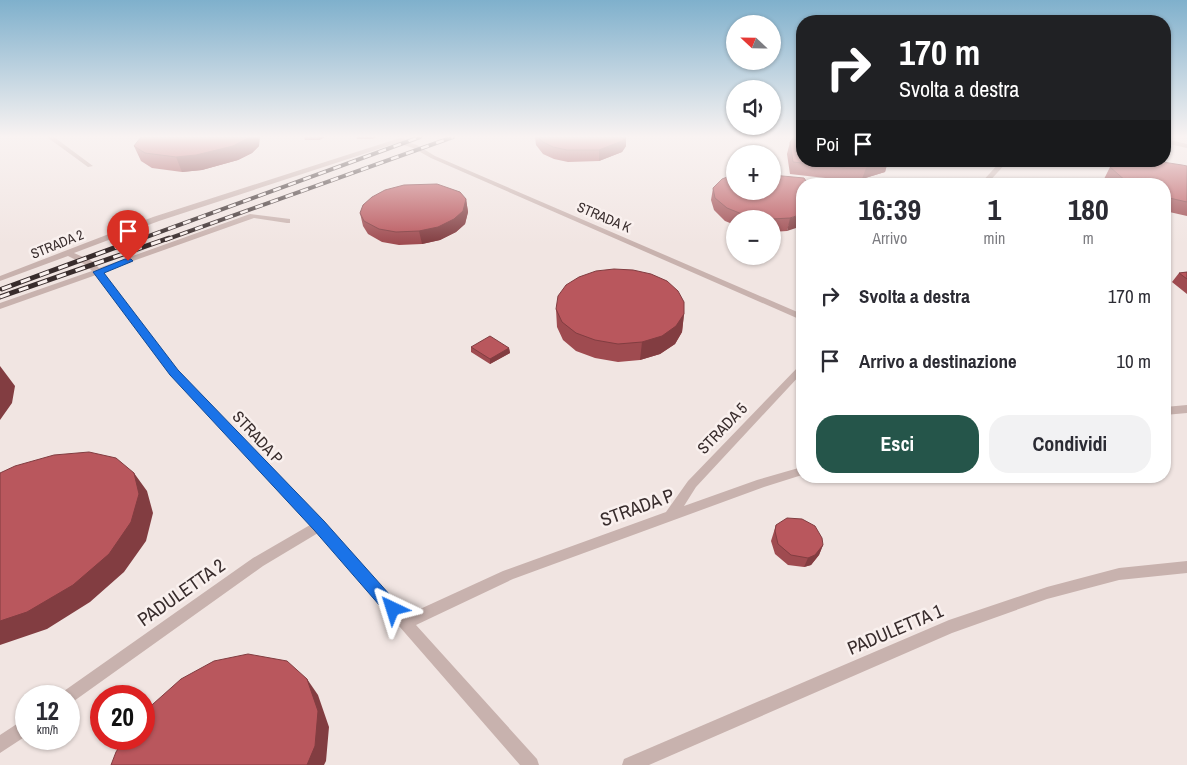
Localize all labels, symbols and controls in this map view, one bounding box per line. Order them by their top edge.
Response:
north arrow [726,15,781,70]
map controls [726,15,781,265]
text: 170 m [899,29,980,76]
icon: right [816,35,881,100]
text: Svolta a destra [899,74,1019,104]
button: sound [726,80,781,135]
icon: arrive [849,130,877,158]
text: Poi [816,131,839,157]
button: + [726,145,781,200]
text: 16:39 [858,189,921,229]
text: 1 [988,189,1001,229]
text: 180 [1068,189,1109,229]
street label: STRADA K [574,198,634,237]
pin [107,210,149,261]
button: − [726,210,781,265]
icon: arrive [114,217,142,245]
street label: STRADA 2 [28,225,86,263]
text: Arrivo [872,227,907,249]
text: min [983,227,1005,249]
text: m [1083,227,1094,249]
icon: right [816,282,844,310]
text: Svolta a destra [859,283,970,309]
text: 170 m [1108,283,1151,309]
icon: arrive [816,347,844,375]
text: Arrivo a destinazione [859,348,1017,374]
text: 10 m [1116,348,1151,374]
street label: STRADA 5 [692,398,752,458]
street label: STRADA P [228,406,288,468]
button: Esci [816,415,979,473]
button: Condividi [989,415,1151,473]
street label: STRADA P [596,482,678,532]
street label: PADULETTA 2 [132,552,230,632]
position arrow [366,582,418,634]
street label: PADULETTA 1 [843,597,947,661]
speed limit sign: 20 [90,685,155,750]
text: 12 [36,694,59,728]
text: km/h [37,722,58,738]

